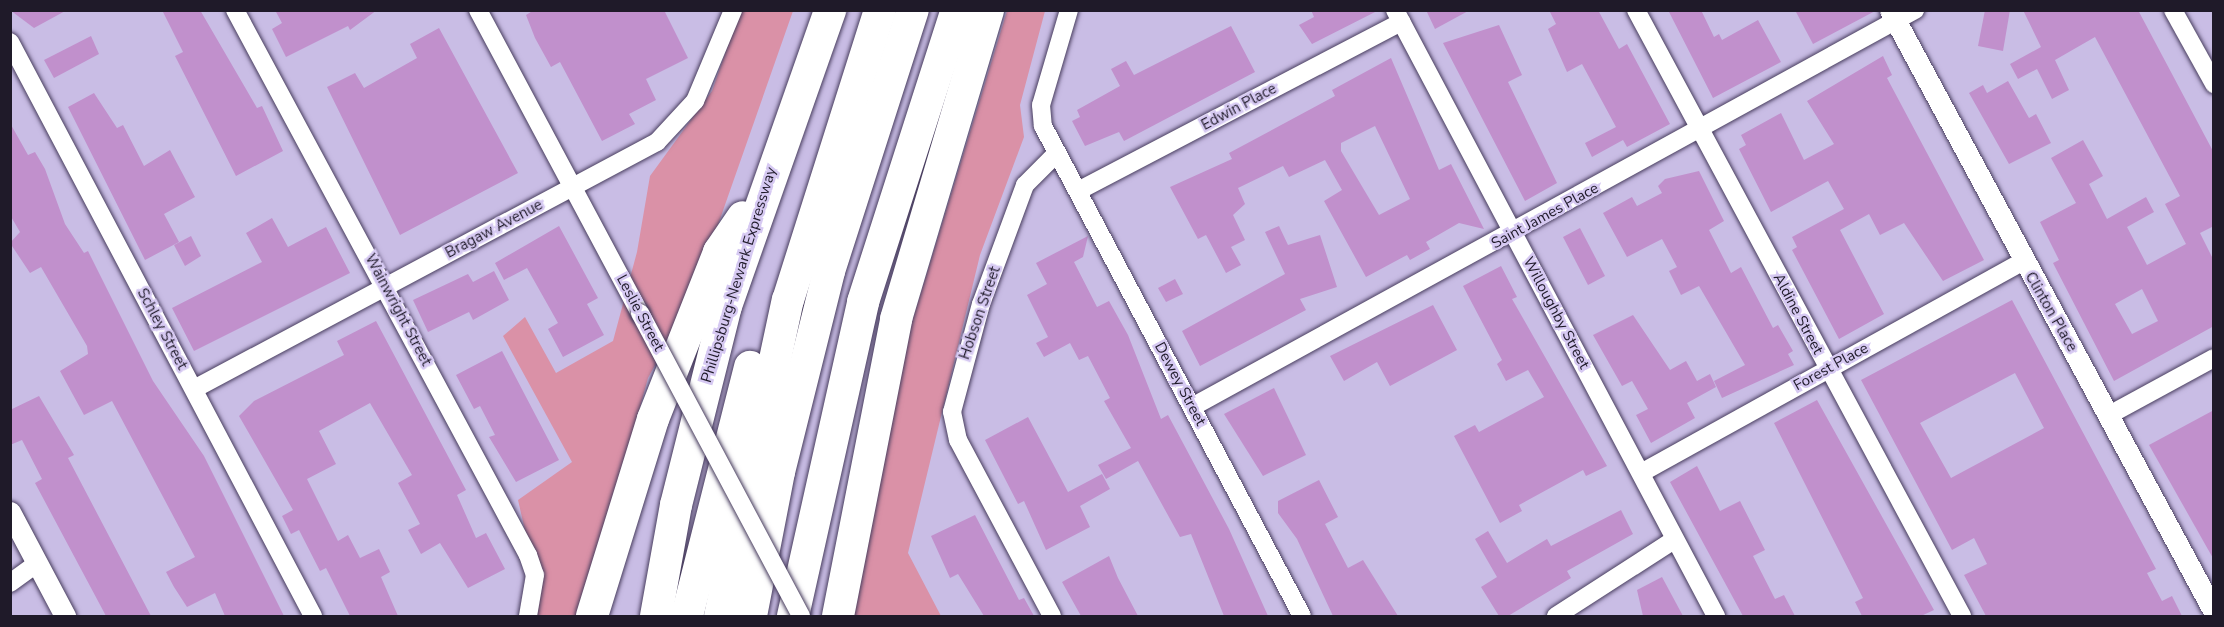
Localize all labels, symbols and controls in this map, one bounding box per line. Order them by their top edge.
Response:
street label: Edwin Place [1198,80,1280,134]
street label: Phillipsburg-Newark Expressway [698,165,780,385]
street label: Saint James Place [1488,179,1602,253]
street label: Bragaw Avenue [442,196,546,262]
street label: Wainwright Street [361,251,435,369]
street label: Willoughby Street [1519,254,1593,372]
street label: Hobson Street [956,264,1004,362]
street label: Clinton Place [2021,269,2081,355]
street label: Aldine Street [1769,271,1827,357]
street label: Leslie Street [612,272,668,354]
street label: Schley Street [133,285,191,373]
street label: Dewey Street [1150,339,1210,429]
street label: Forest Place [1791,339,1871,395]

